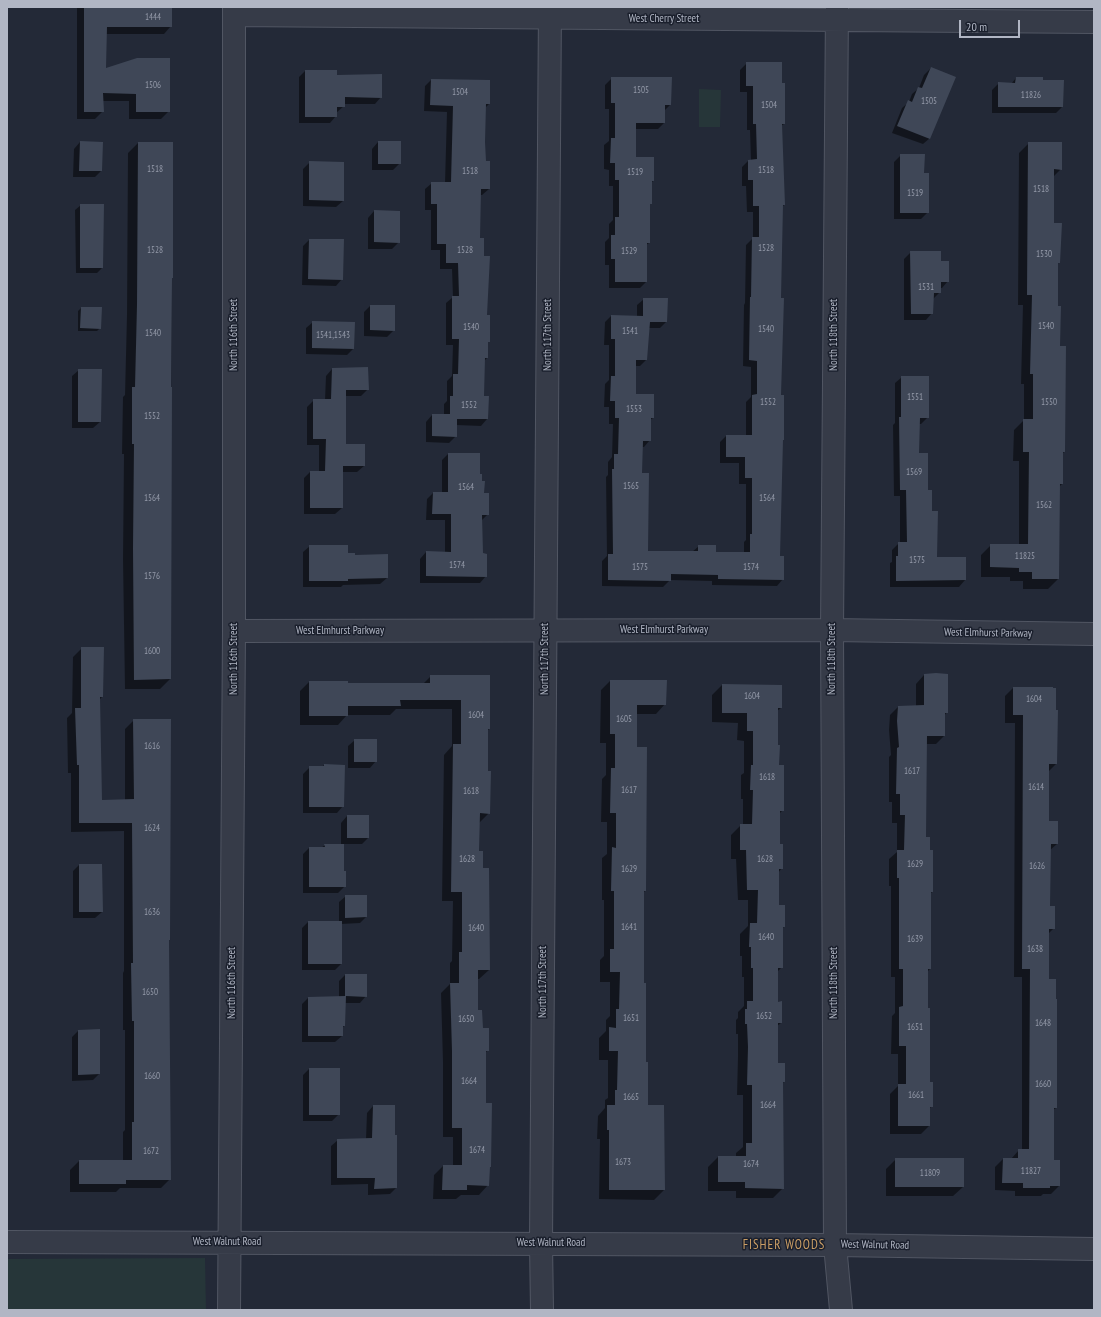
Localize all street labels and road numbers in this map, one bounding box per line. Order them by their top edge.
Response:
street label: West Cherry Street [629,12,699,26]
street label: North 116th Street [227,299,241,371]
street label: North 117th Street [541,299,555,371]
street label: North 118th Street [827,299,841,371]
street label: North 116th Street [227,623,241,695]
street label: North 117th Street [538,623,552,695]
street label: West Elmhurst Parkway [620,623,708,637]
street label: North 118th Street [825,623,839,695]
street label: West Elmhurst Parkway [296,624,384,638]
street label: West Elmhurst Parkway [944,626,1032,640]
street label: North 117th Street [536,946,550,1018]
street label: North 116th Street [225,947,239,1019]
street label: North 118th Street [827,947,841,1019]
street label: West Walnut Road [193,1235,261,1249]
street label: West Walnut Road [517,1236,585,1250]
street label: West Walnut Road [841,1238,909,1252]

